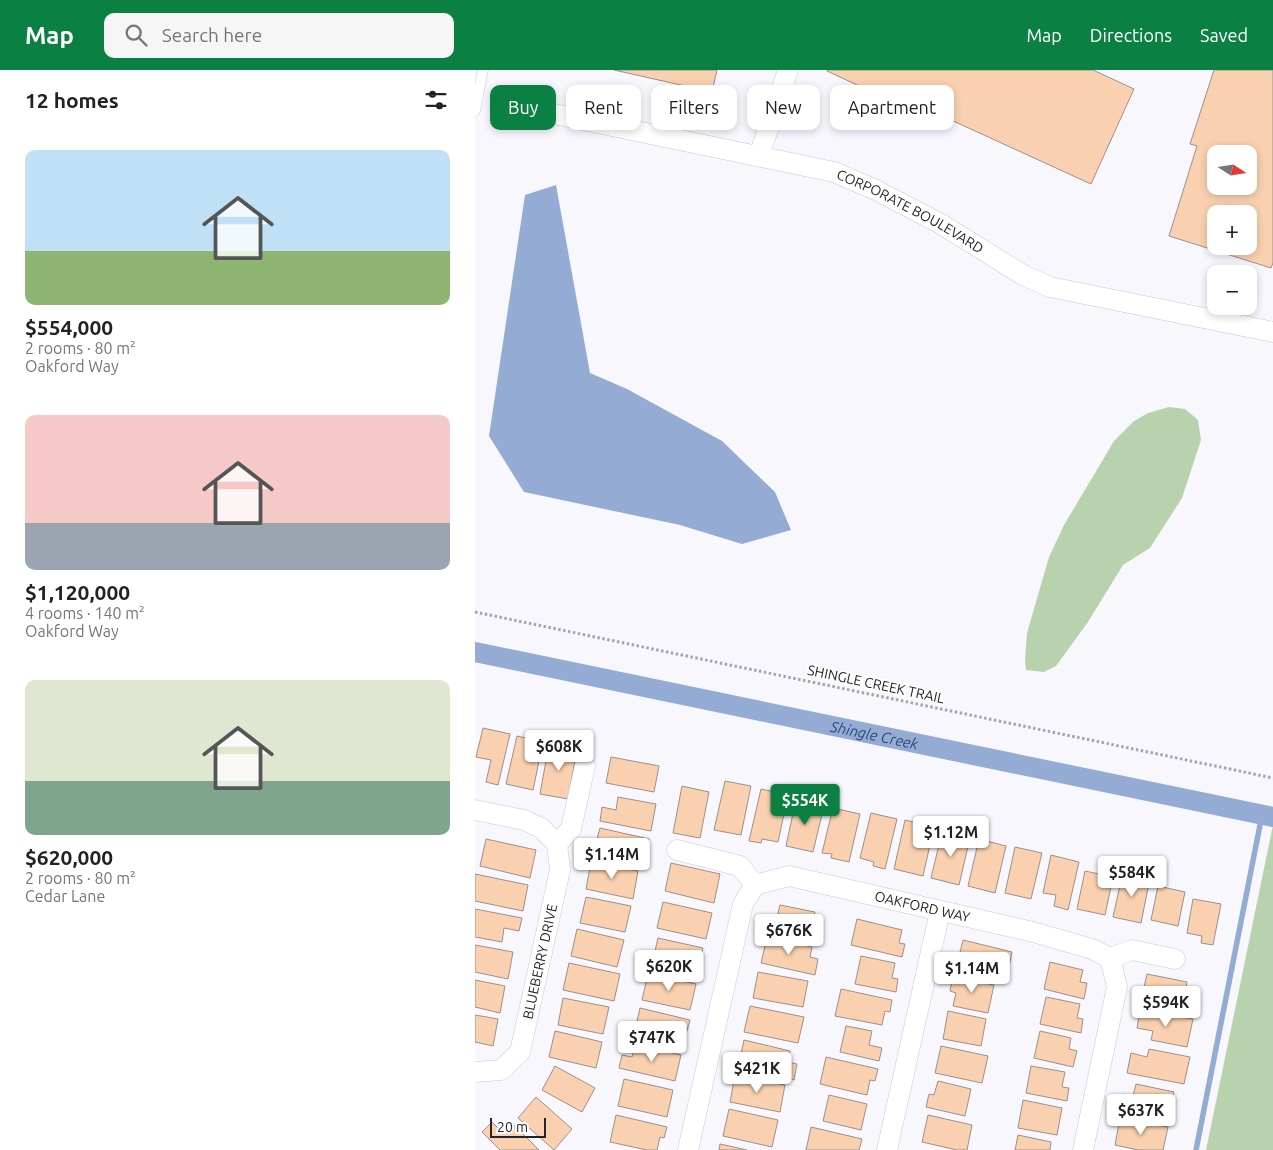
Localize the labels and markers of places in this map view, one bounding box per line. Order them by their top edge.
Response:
pin: $608K [524,730,594,772]
pin: $554K [770,784,840,826]
pin: $1.12M [910,816,992,858]
pin: $1.14M [571,838,653,880]
pin: $584K [1097,856,1167,898]
pin: $676K [754,914,824,956]
pin: $620K [634,950,704,992]
pin: $1.14M [931,952,1013,994]
pin: $594K [1131,986,1201,1028]
pin: $747K [617,1020,687,1063]
pin: $421K [722,1052,792,1094]
pin: $637K [1106,1094,1176,1136]

